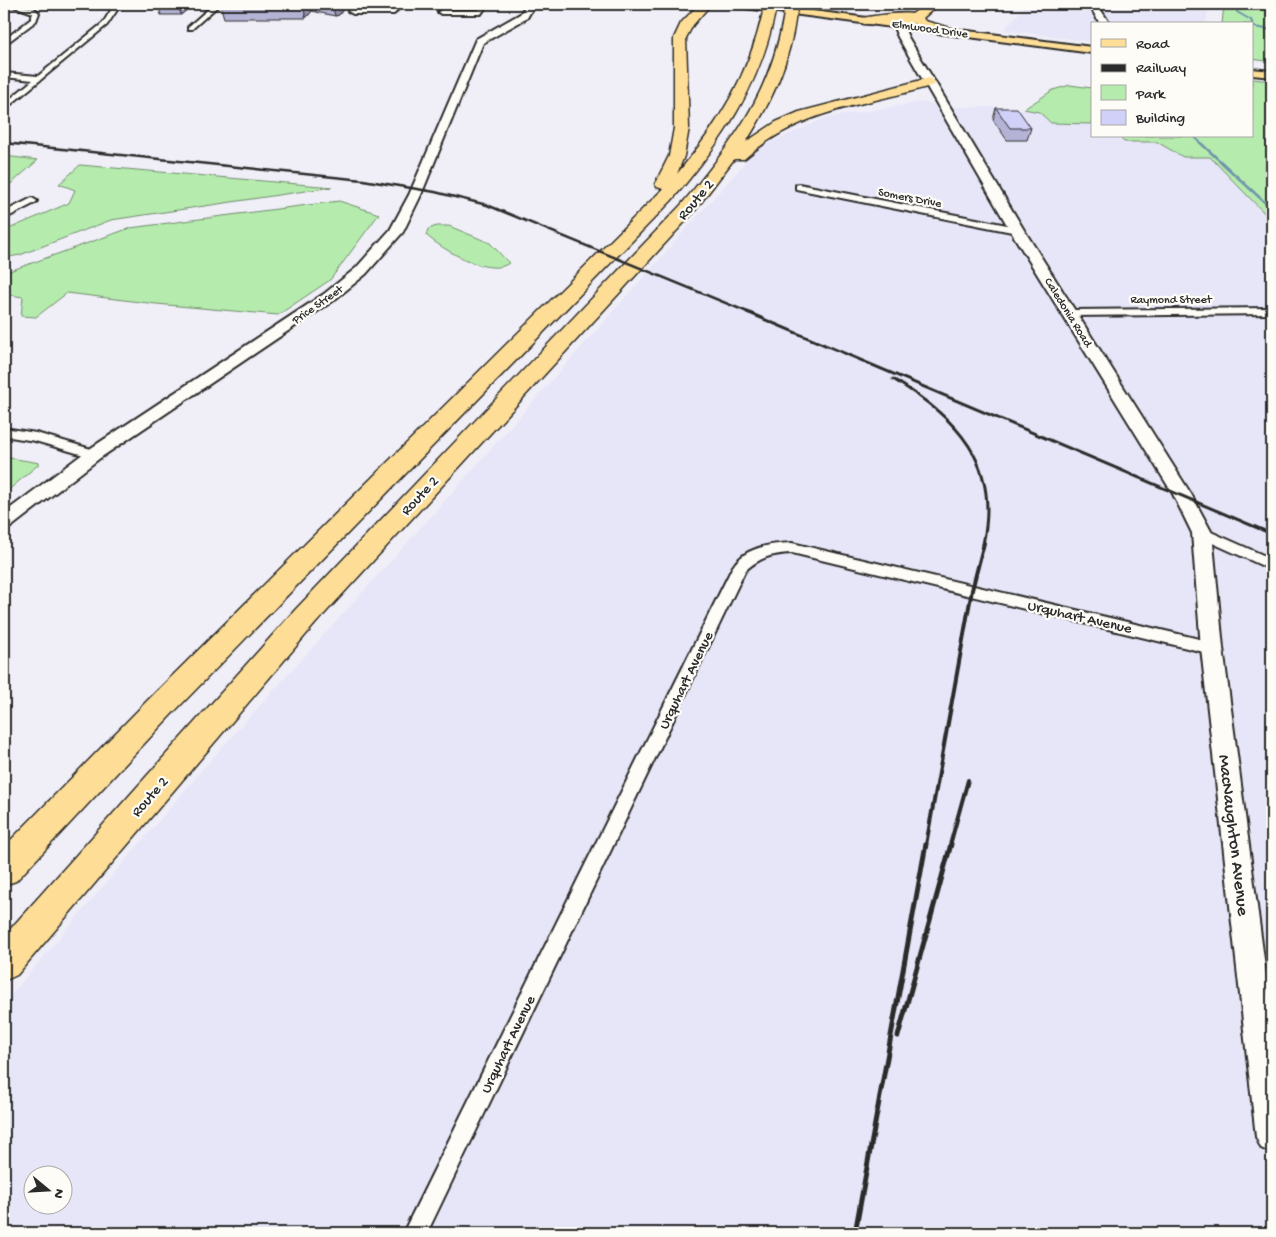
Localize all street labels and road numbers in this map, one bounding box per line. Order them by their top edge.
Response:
street label: Elmwood Drive [891,18,969,42]
street label: Route 2 [674,176,719,224]
street label: Somers Drive [877,186,943,212]
street label: Caledonia Road [1040,276,1095,351]
street label: Price Street [289,282,347,329]
street label: Raymond Street [1130,294,1213,308]
street label: Route 2 [398,473,443,520]
street label: Urquhart Avenue [1026,597,1134,639]
street label: Urquhart Avenue [655,629,718,733]
street label: MacNaughton Avenue [1212,753,1253,918]
street label: Route 2 [128,773,173,821]
street label: Urquhart Avenue [477,993,540,1097]

